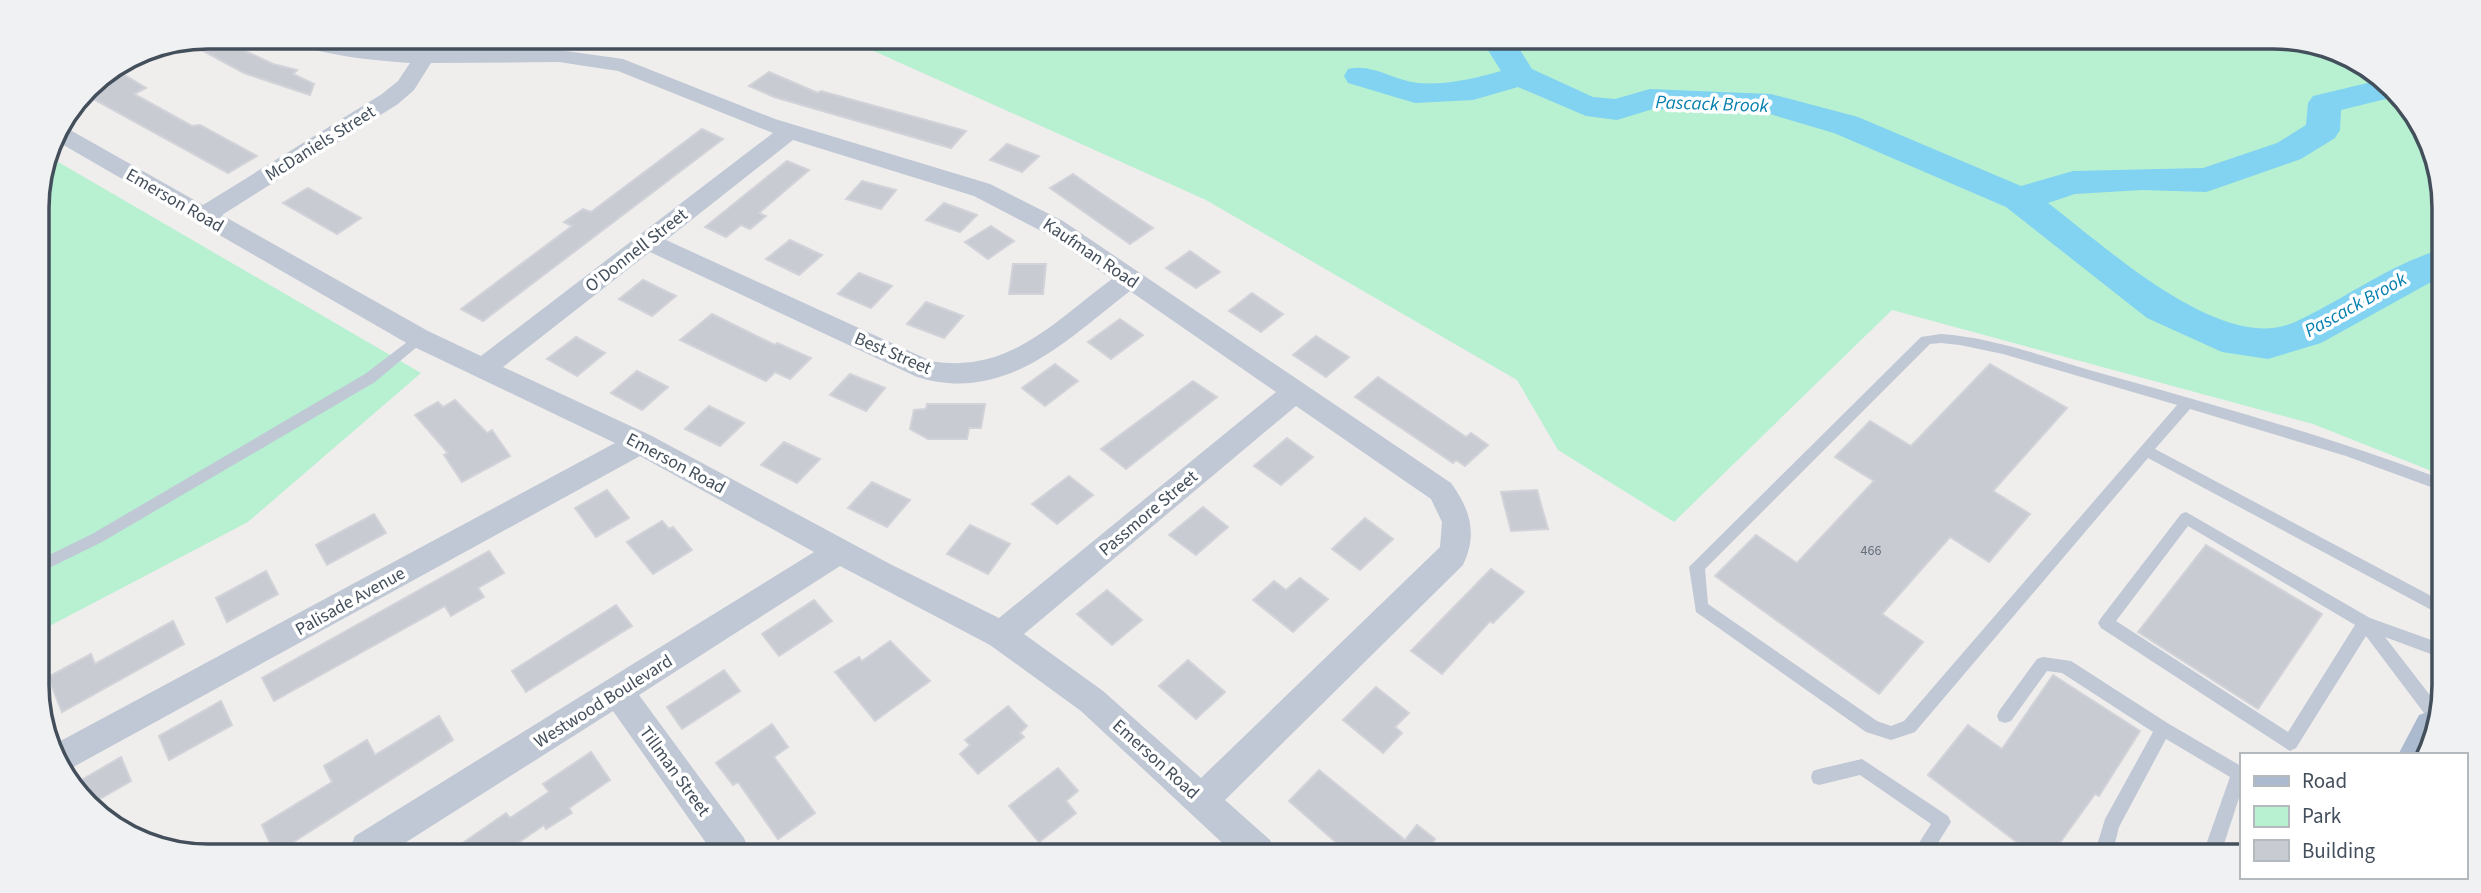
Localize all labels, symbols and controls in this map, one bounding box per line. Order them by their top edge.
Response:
water label: Pascack Brook [1655,89,1770,120]
street label: McDaniels Street [260,100,380,187]
street label: Emerson Road [121,162,228,238]
street label: O'Donnell Street [580,202,693,298]
street label: Kaufman Road [1038,212,1144,295]
water label: Pascack Brook [2300,266,2413,345]
street label: Best Street [850,326,935,381]
street label: Emerson Road [622,427,730,500]
street label: Passmore Street [1094,465,1203,562]
house number: 466 [1861,541,1881,561]
street label: Palisade Avenue [291,561,410,642]
street label: Westwood Boulevard [529,649,677,754]
street label: Emerson Road [1107,714,1204,805]
street label: Tillman Street [633,721,716,821]
legend [2240,753,2467,879]
text: Road [2302,766,2347,796]
text: Park [2302,801,2342,831]
text: Building [2302,836,2376,866]

